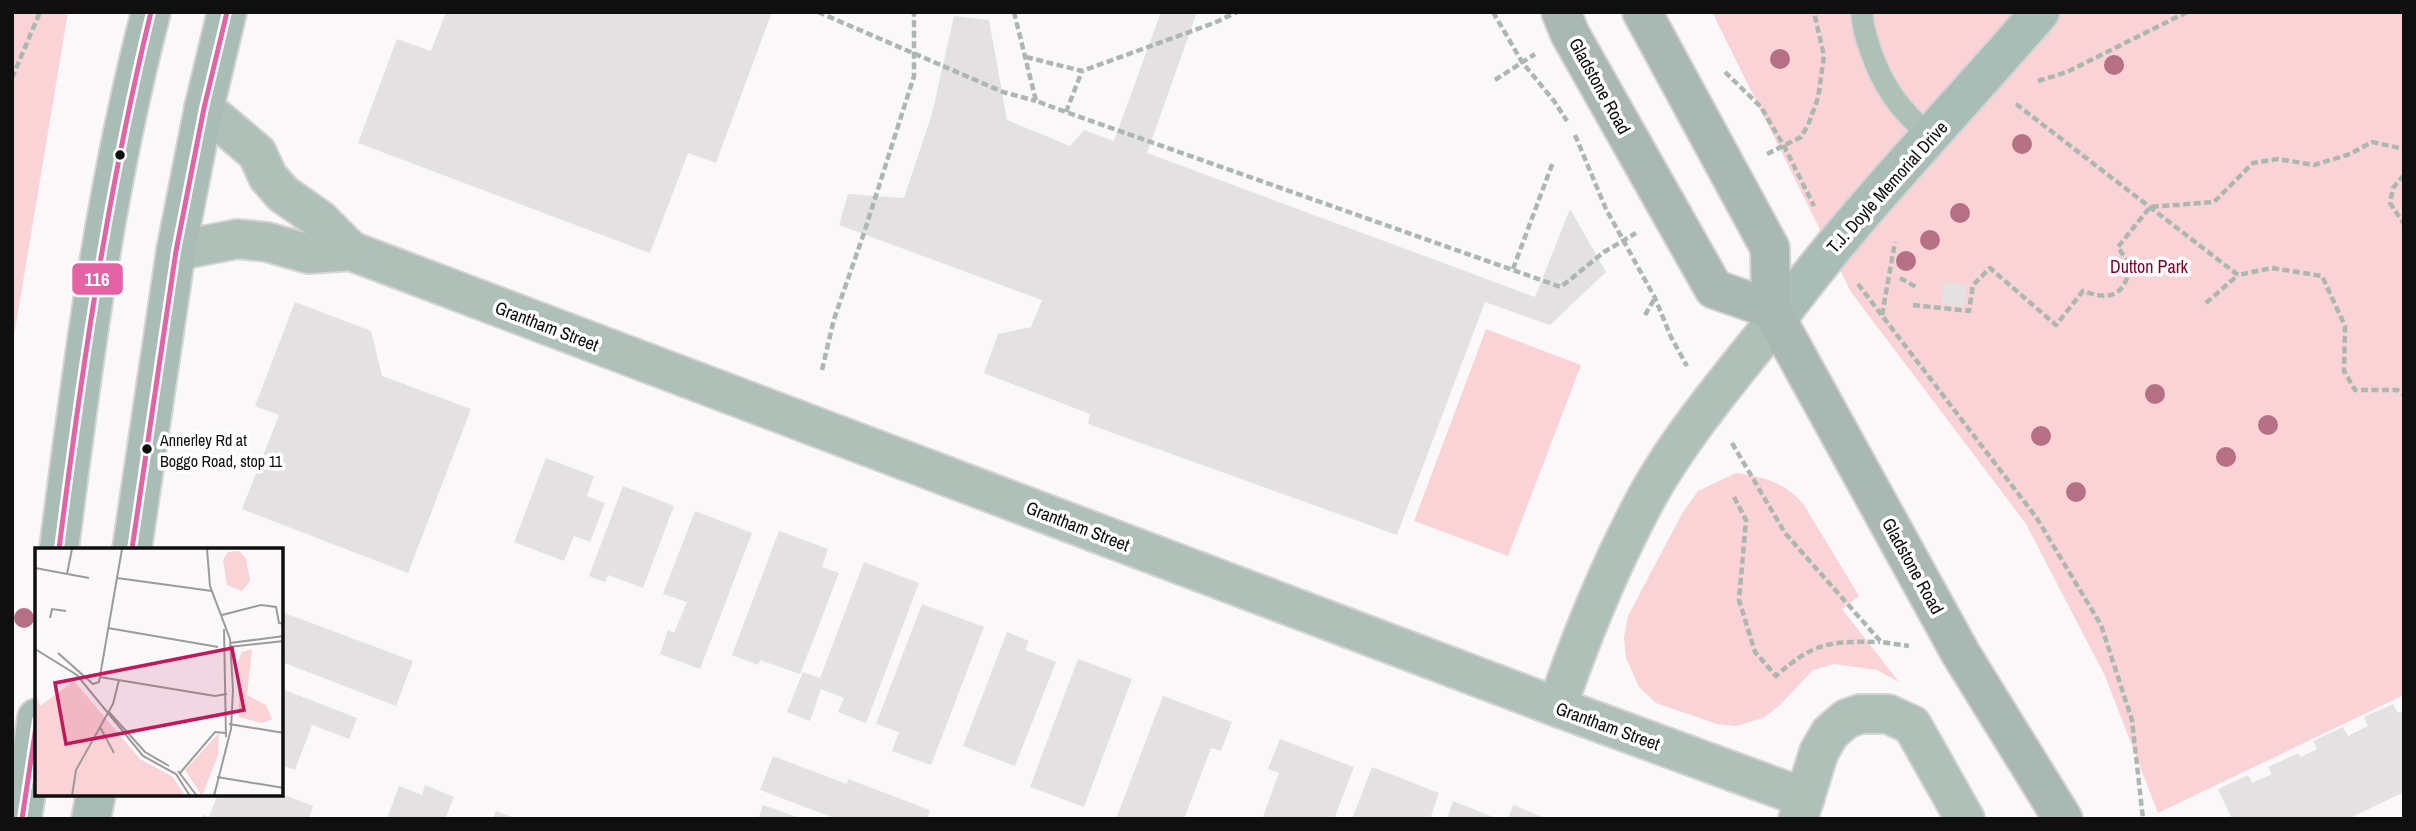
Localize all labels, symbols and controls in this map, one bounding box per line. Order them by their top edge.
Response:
street label: Gladstone Road [1563,33,1637,139]
street label: T.J. Doyle Memorial Drive [1821,116,1953,258]
unlabelled marker [113,148,127,162]
park label: Dutton Park [2110,254,2189,279]
line badge: 116 [71,262,124,296]
text: 116 [84,266,110,292]
street label: Grantham Street [492,295,602,357]
place label: Annerley Rd at Boggo Road, stop 11 [159,429,283,472]
marker: Annerley Rd at Boggo Road, stop 11 [140,442,154,456]
street label: Grantham Street [1023,495,1133,557]
street label: Gladstone Road [1876,513,1950,619]
inset map [35,548,284,796]
street label: Grantham Street [1552,696,1664,756]

